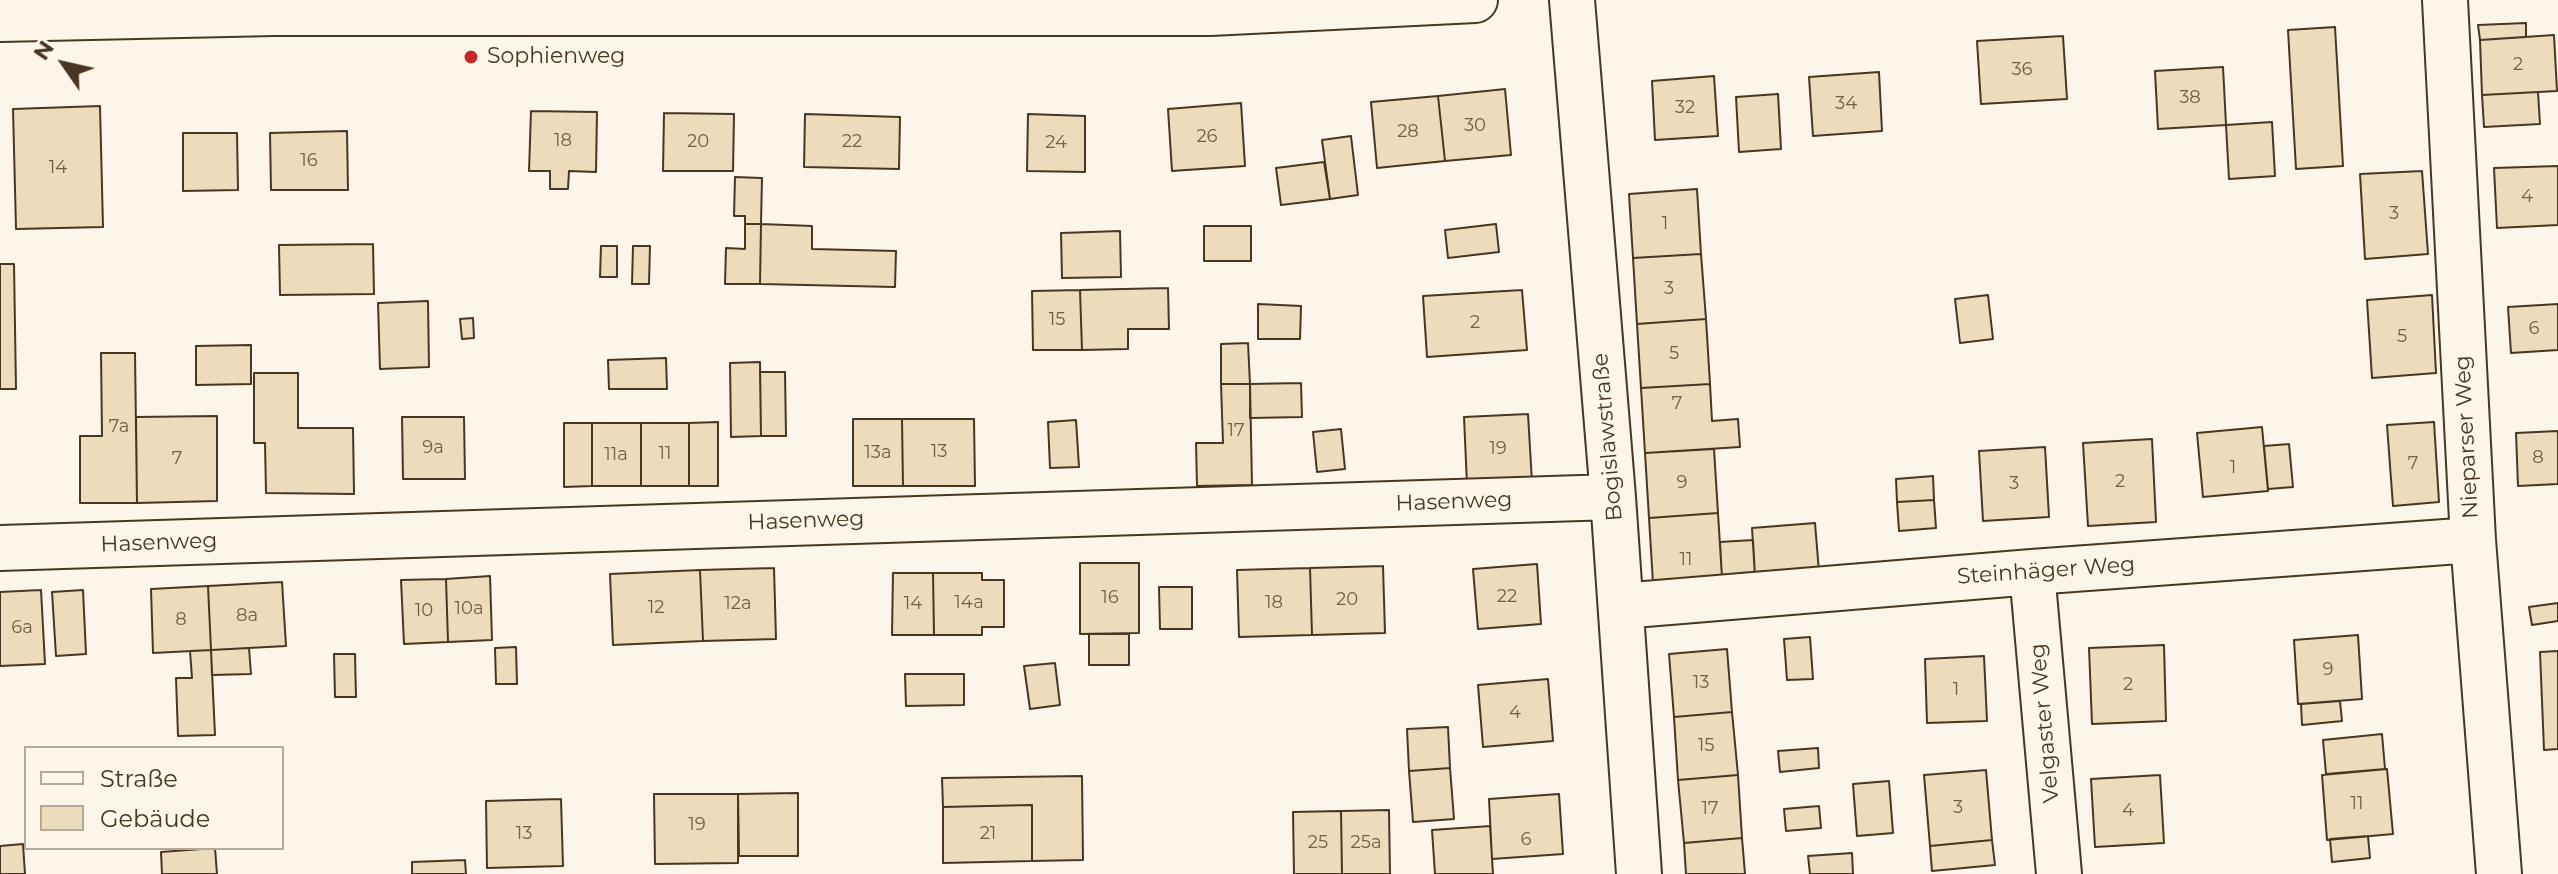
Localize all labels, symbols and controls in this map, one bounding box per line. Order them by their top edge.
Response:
north arrow [24,24,104,104]
text: N [28,35,60,65]
place label: Sophienweg [487,44,625,70]
marker: Sophienweg [462,48,480,66]
house number: 2 [2513,54,2523,76]
house number: 36 [2011,59,2033,81]
house number: 38 [2179,87,2201,109]
house number: 34 [1835,93,1857,115]
house number: 32 [1675,97,1695,119]
house number: 30 [1464,115,1486,137]
house number: 28 [1397,121,1419,143]
house number: 26 [1196,126,1218,148]
house number: 18 [554,130,572,152]
house number: 20 [687,131,709,153]
house number: 22 [842,131,862,153]
house number: 24 [1045,132,1067,154]
house number: 16 [300,150,318,172]
house number: 14 [49,157,67,179]
house number: 4 [2521,186,2533,208]
house number: 3 [2389,203,2399,225]
house number: 1 [1662,213,1668,235]
house number: 3 [1664,278,1674,300]
house number: 15 [1049,309,1065,331]
house number: 2 [1470,312,1480,334]
house number: 6 [2529,318,2539,340]
house number: 5 [2397,326,2407,348]
house number: 5 [1669,343,1679,365]
street label: Bogislawstraße [1588,352,1628,522]
street label: Nieparser Weg [2450,354,2484,520]
house number: 7 [1672,393,1682,415]
house number: 7a [109,416,129,438]
house number: 17 [1227,420,1245,442]
house number: 9a [422,437,444,459]
house number: 19 [1489,438,1507,460]
house number: 13 [931,441,947,463]
house number: 13a [864,442,892,464]
house number: 11 [659,443,671,465]
house number: 11a [604,444,628,466]
house number: 8 [2532,447,2544,469]
house number: 7 [172,448,182,470]
house number: 7 [2408,453,2418,475]
house number: 1 [2230,457,2236,479]
house number: 2 [2115,471,2125,493]
house number: 9 [1677,472,1687,494]
house number: 3 [2009,473,2019,495]
street label: Hasenweg [1395,487,1513,517]
street label: Hasenweg [747,506,865,536]
street label: Hasenweg [100,528,218,558]
house number: 11 [1680,549,1692,571]
street label: Steinhäger Weg [1956,552,2136,590]
house number: 22 [1497,586,1517,608]
house number: 16 [1101,587,1119,609]
house number: 20 [1336,589,1358,611]
house number: 14a [954,592,984,614]
house number: 18 [1265,592,1283,614]
house number: 12a [724,593,752,615]
house number: 14 [904,593,922,615]
house number: 12 [648,597,664,619]
house number: 10a [454,598,484,620]
house number: 10 [415,600,433,622]
house number: 8a [236,605,258,627]
house number: 8 [175,609,187,631]
house number: 6a [11,617,33,639]
street label: Velgaster Weg [2025,642,2065,804]
house number: 9 [2323,659,2333,681]
house number: 13 [1693,672,1709,694]
house number: 2 [2123,674,2133,696]
house number: 1 [1953,679,1959,701]
house number: 4 [1509,702,1521,724]
house number: 15 [1698,735,1714,757]
legend [24,746,284,850]
text: Straße [100,764,178,793]
house number: 11 [2351,793,2363,815]
house number: 3 [1953,797,1963,819]
house number: 17 [1701,798,1719,820]
house number: 4 [2122,800,2134,822]
text: Gebäude [100,804,210,833]
house number: 19 [688,814,706,836]
house number: 13 [516,823,532,845]
house number: 21 [980,823,996,845]
house number: 6 [1521,829,1531,851]
house number: 25 [1308,832,1328,854]
house number: 25a [1350,832,1382,854]

